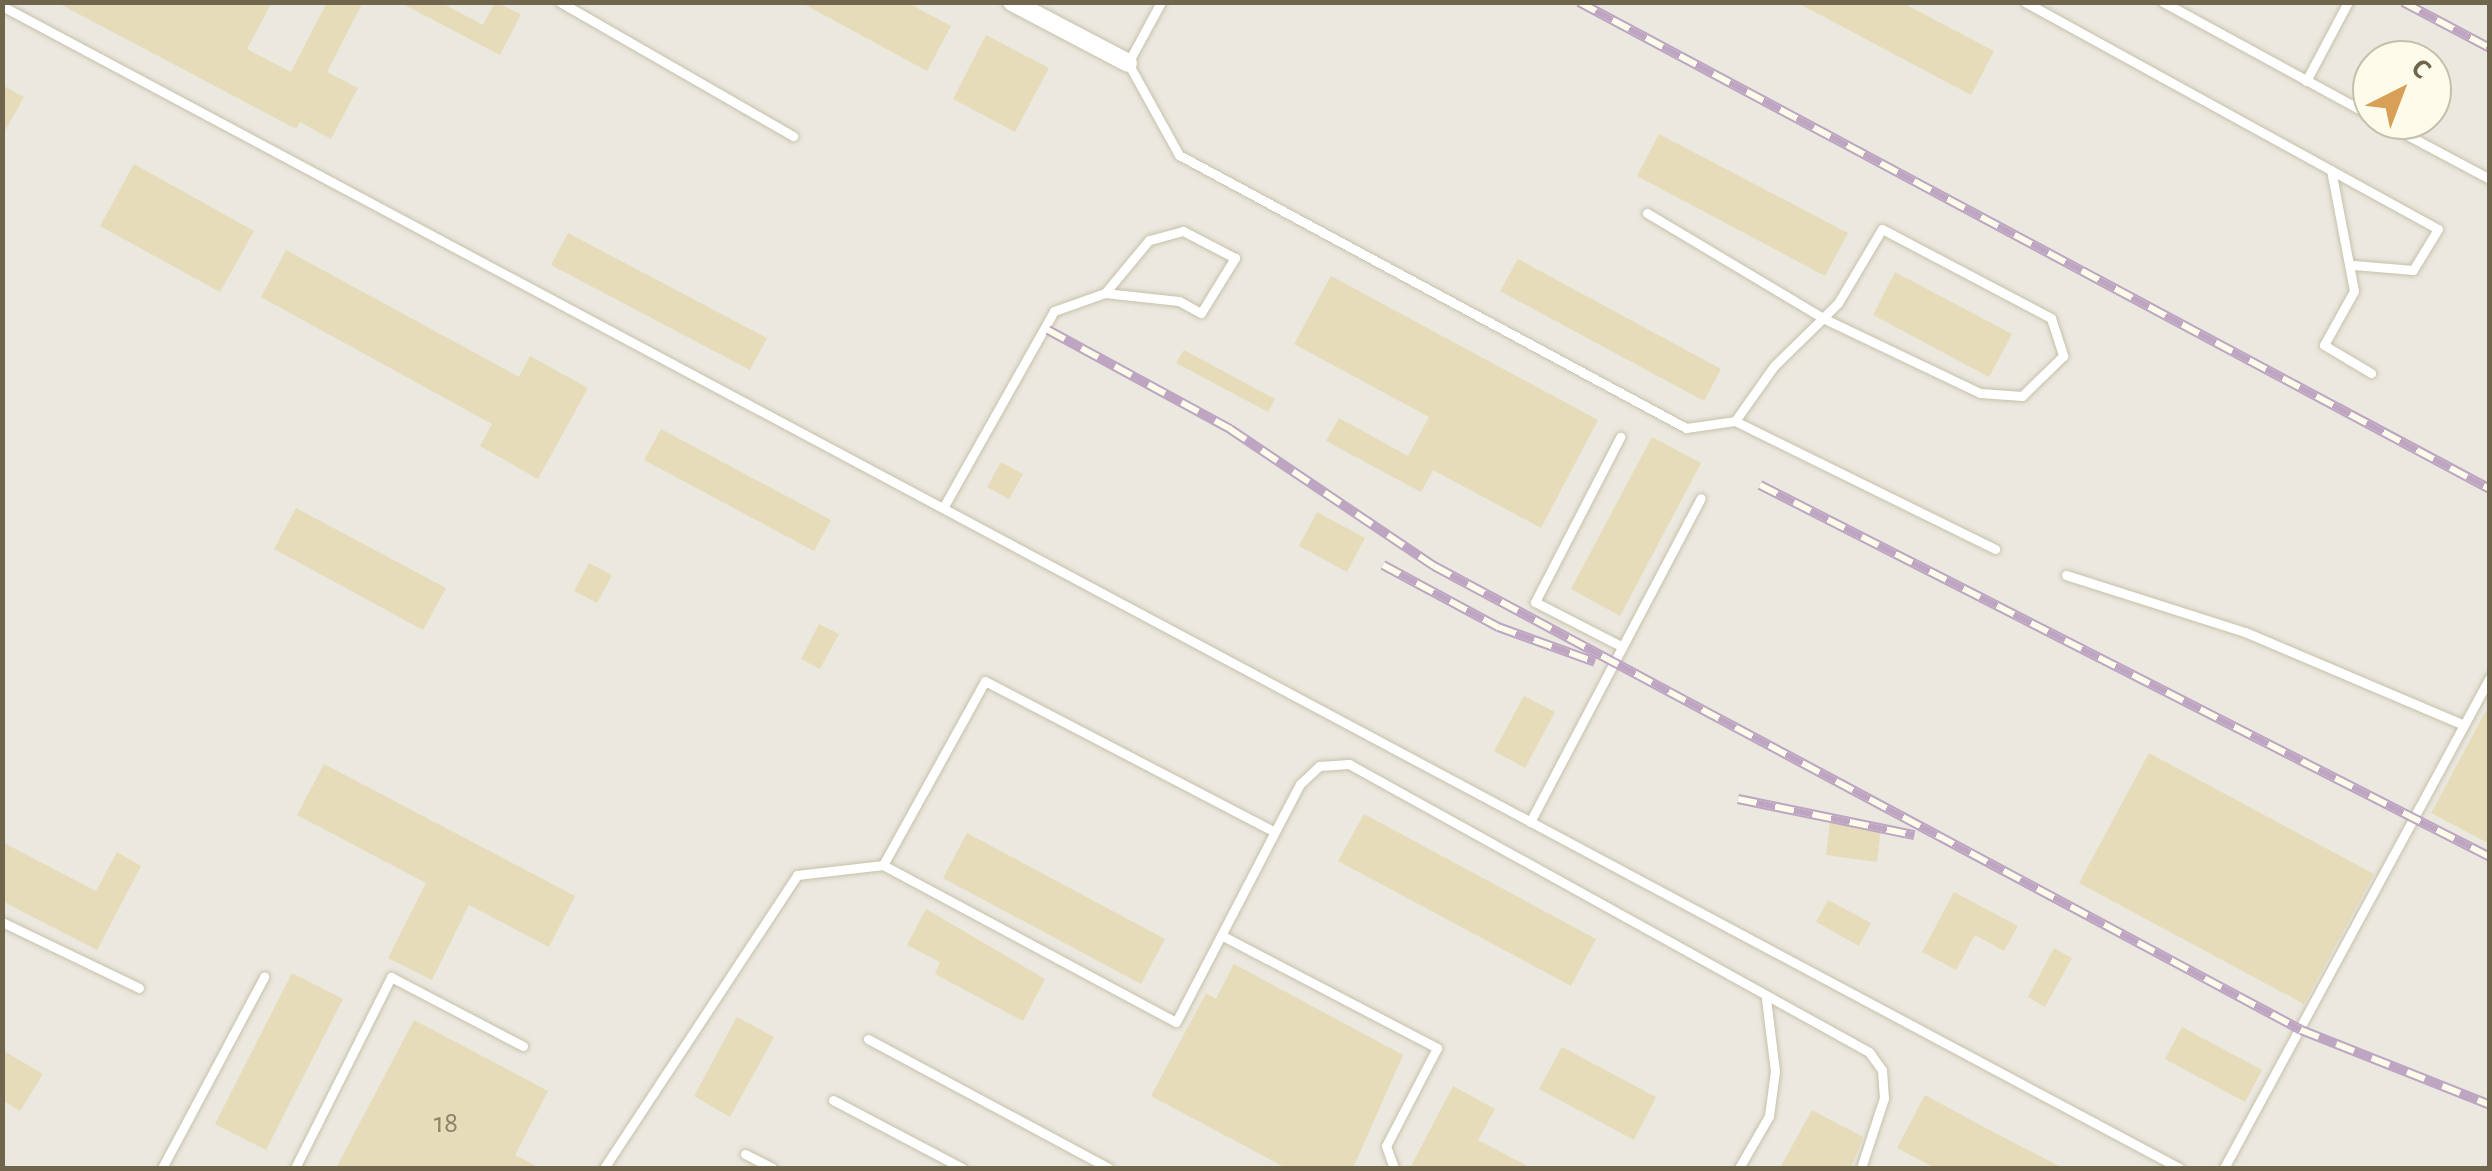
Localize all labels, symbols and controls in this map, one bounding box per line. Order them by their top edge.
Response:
north arrow [2352,40,2452,140]
text: С [2406,54,2436,85]
house number: 18 [434,1105,458,1141]

